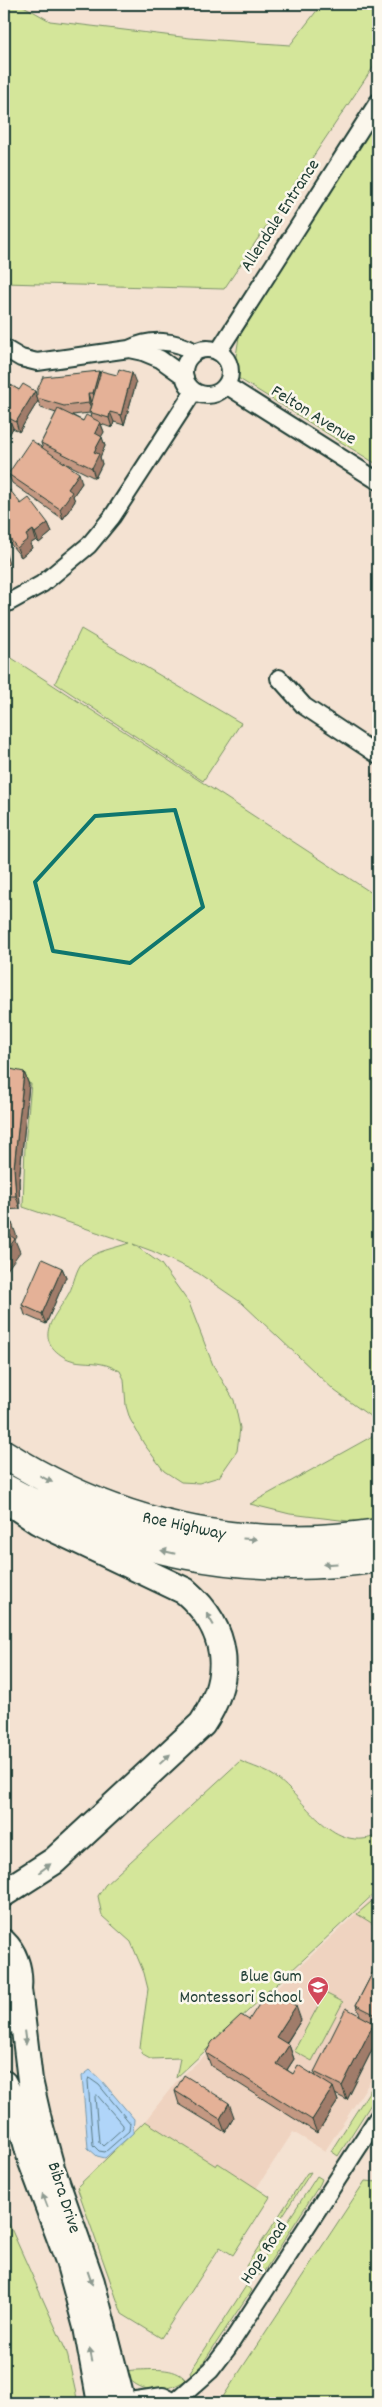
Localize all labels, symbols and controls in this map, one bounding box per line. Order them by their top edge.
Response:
street label: Allendale Entrance [235,155,327,277]
street label: Felton Avenue [265,380,361,452]
one-way arrow [38,1475,53,1483]
street label: Roe Highway [140,1506,229,1548]
one-way arrow [243,1535,259,1543]
one-way arrow [161,1548,176,1556]
one-way arrow [322,1560,338,1568]
one-way arrow [205,1613,214,1626]
one-way arrow [159,1753,171,1765]
one-way arrow [38,1863,52,1873]
place label: Blue Gum Montessori School [180,1965,303,2011]
school or university icon: Blue Gum Montessori School [306,1975,330,2006]
one-way arrow [21,2030,29,2046]
street label: Bibra Drive [40,2159,86,2237]
one-way arrow [41,2192,49,2207]
street label: Hope Road [235,2216,295,2290]
one-way arrow [87,2271,94,2286]
one-way arrow [87,2347,95,2363]

